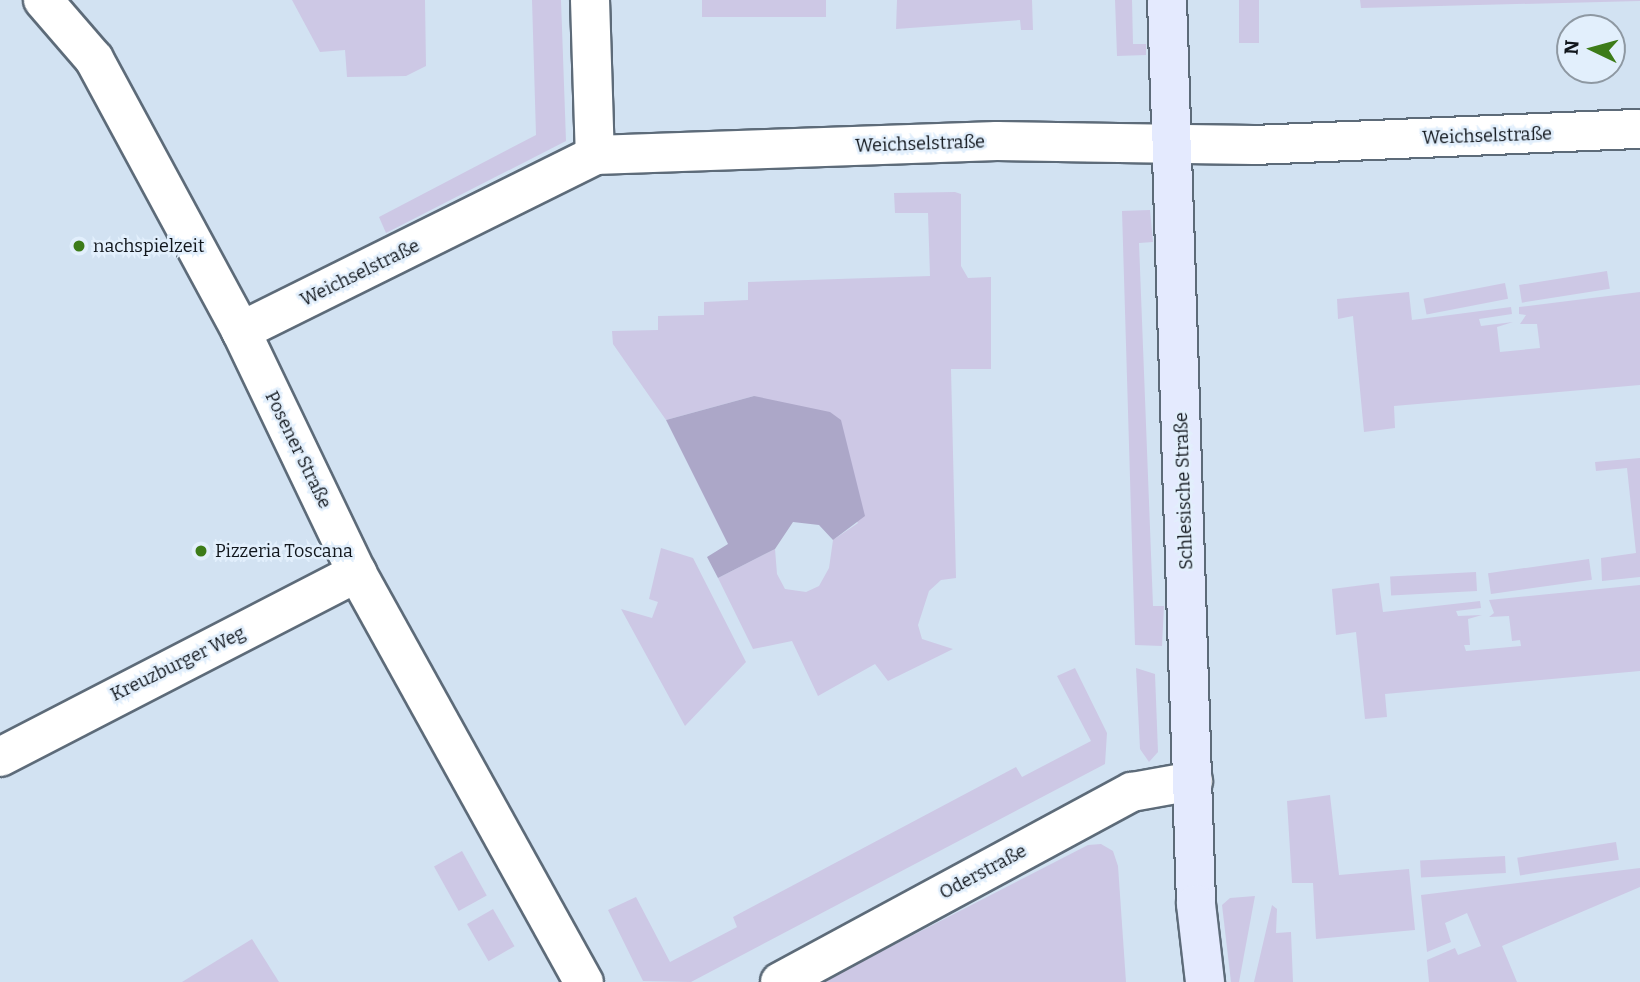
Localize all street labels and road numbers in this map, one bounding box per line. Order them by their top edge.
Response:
street label: Weichselstraße [1422,123,1552,149]
street label: Weichselstraße [855,131,985,157]
street label: Weichselstraße [297,235,423,311]
street label: Posener Straße [260,388,336,512]
street label: Schlesische Straße [1170,412,1198,570]
street label: Kreuzburger Weg [107,622,249,706]
street label: Oderstraße [936,840,1030,904]

